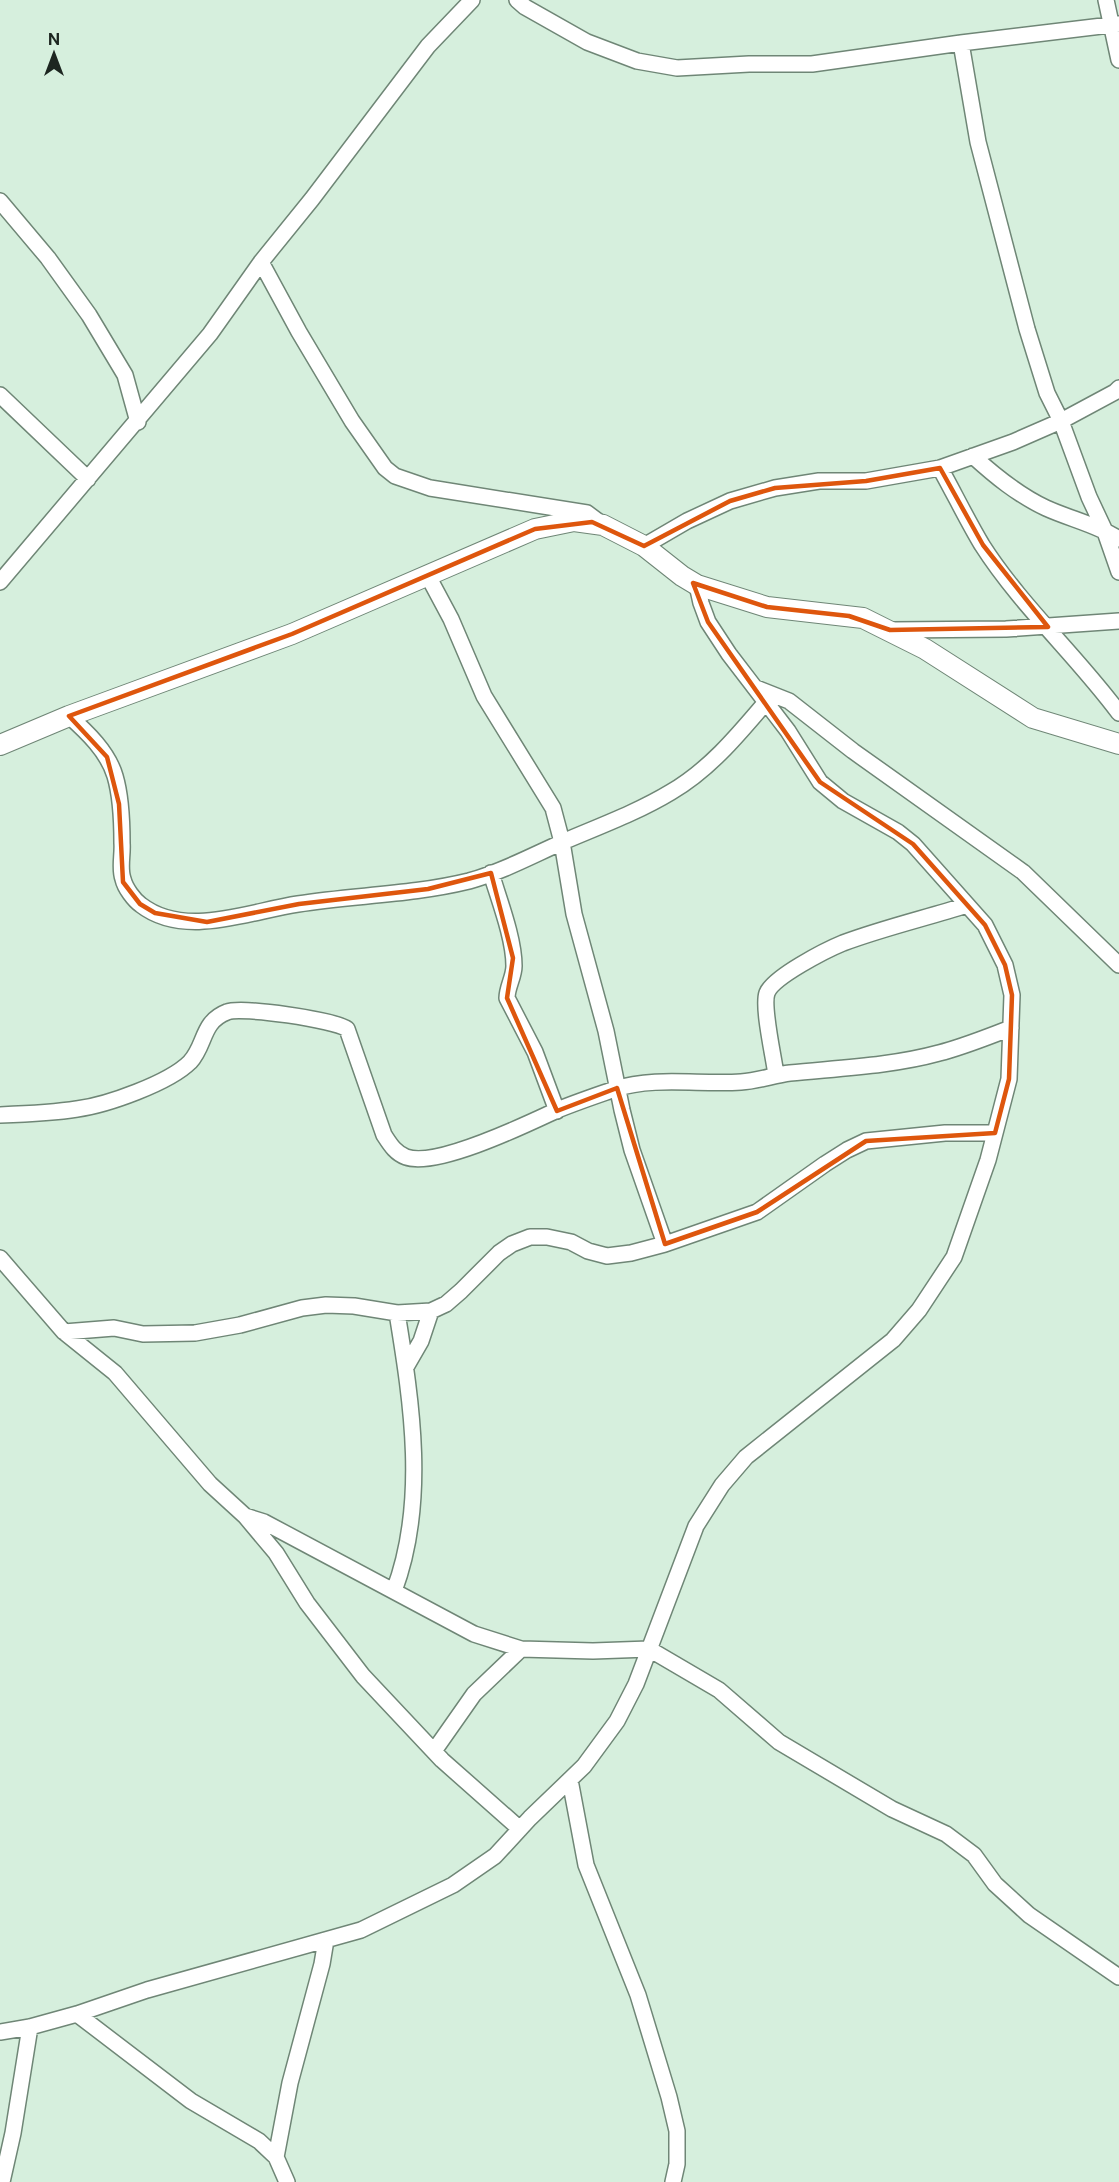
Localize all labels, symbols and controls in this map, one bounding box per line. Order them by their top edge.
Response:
north arrow [24,24,84,84]
text: N [48,30,60,49]

